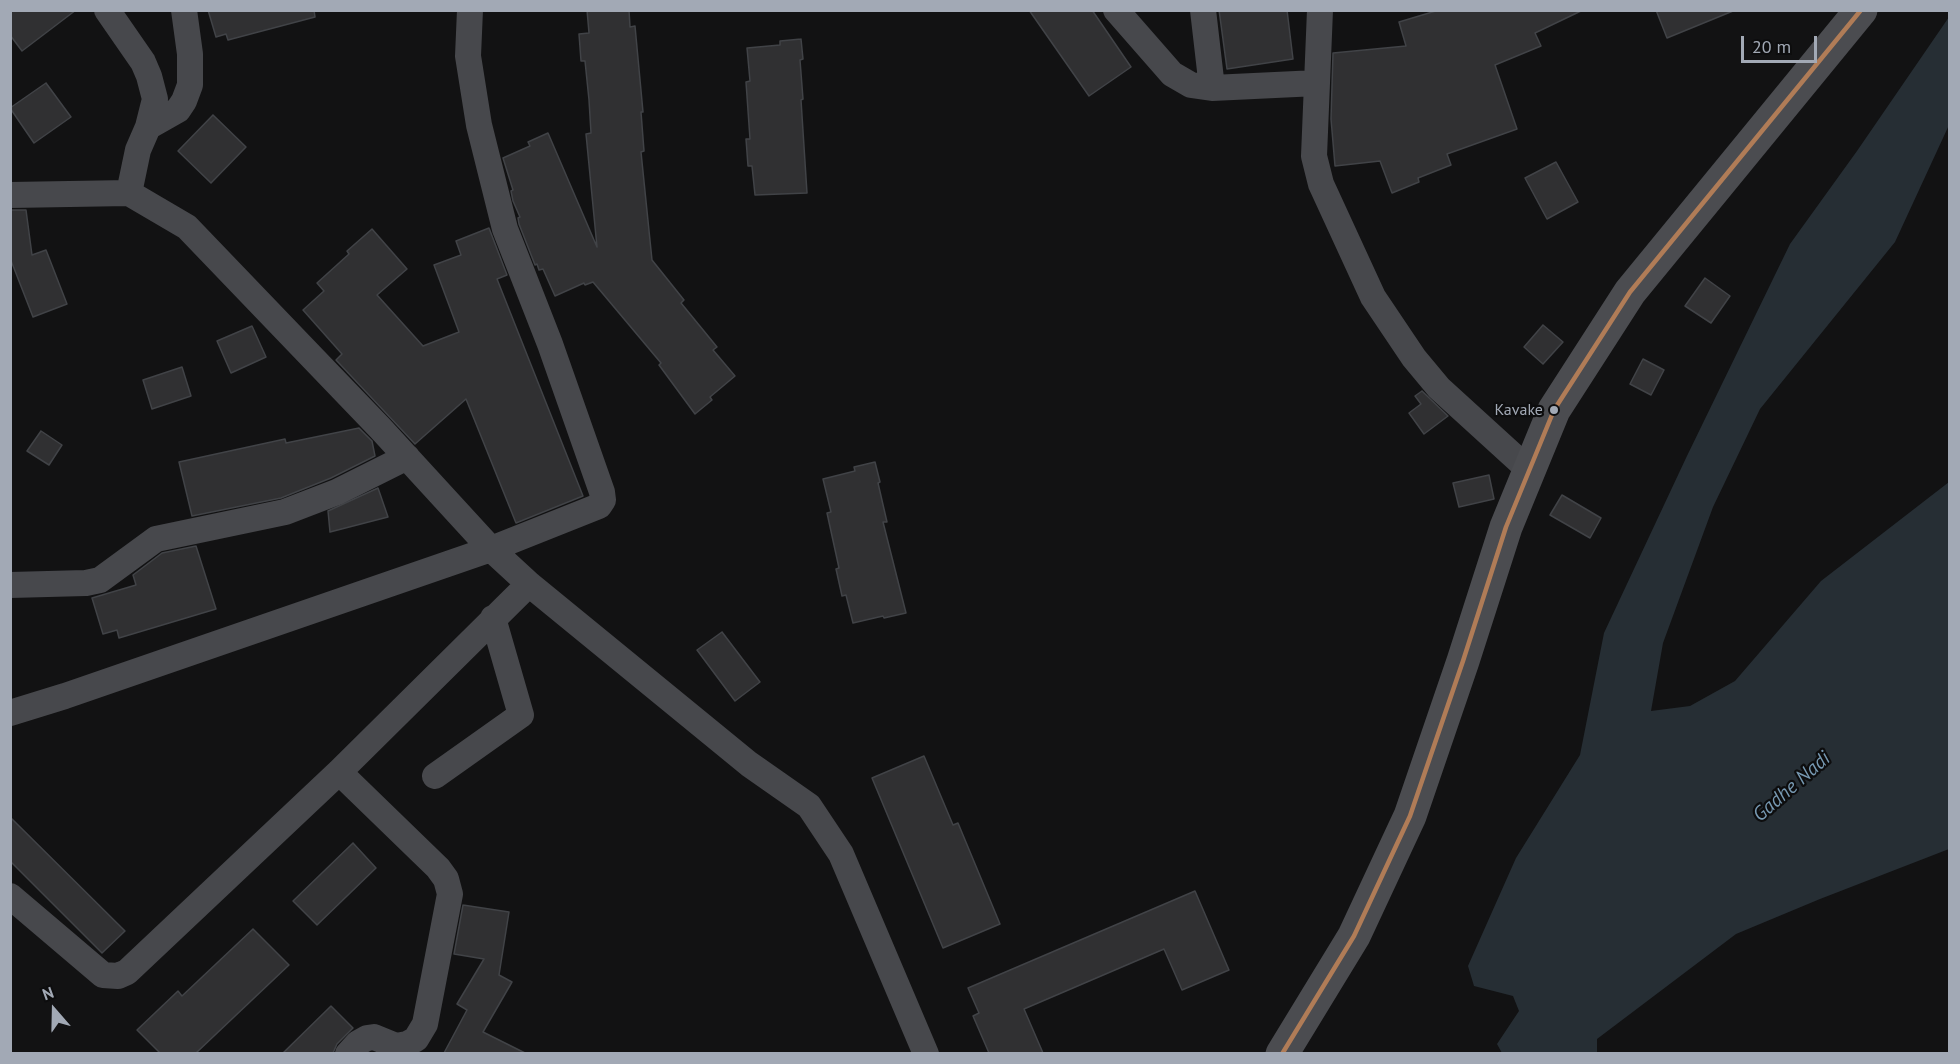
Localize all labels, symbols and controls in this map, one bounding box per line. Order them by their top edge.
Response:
scale bar [1744,24,1820,62]
text: 20 m [1752,35,1791,58]
place label: Kavake [1495,400,1543,420]
marker: Kavake [1548,404,1560,416]
water label: Gadhe Nadi [1748,747,1836,827]
north arrow [24,980,84,1040]
text: N [39,982,56,1004]

